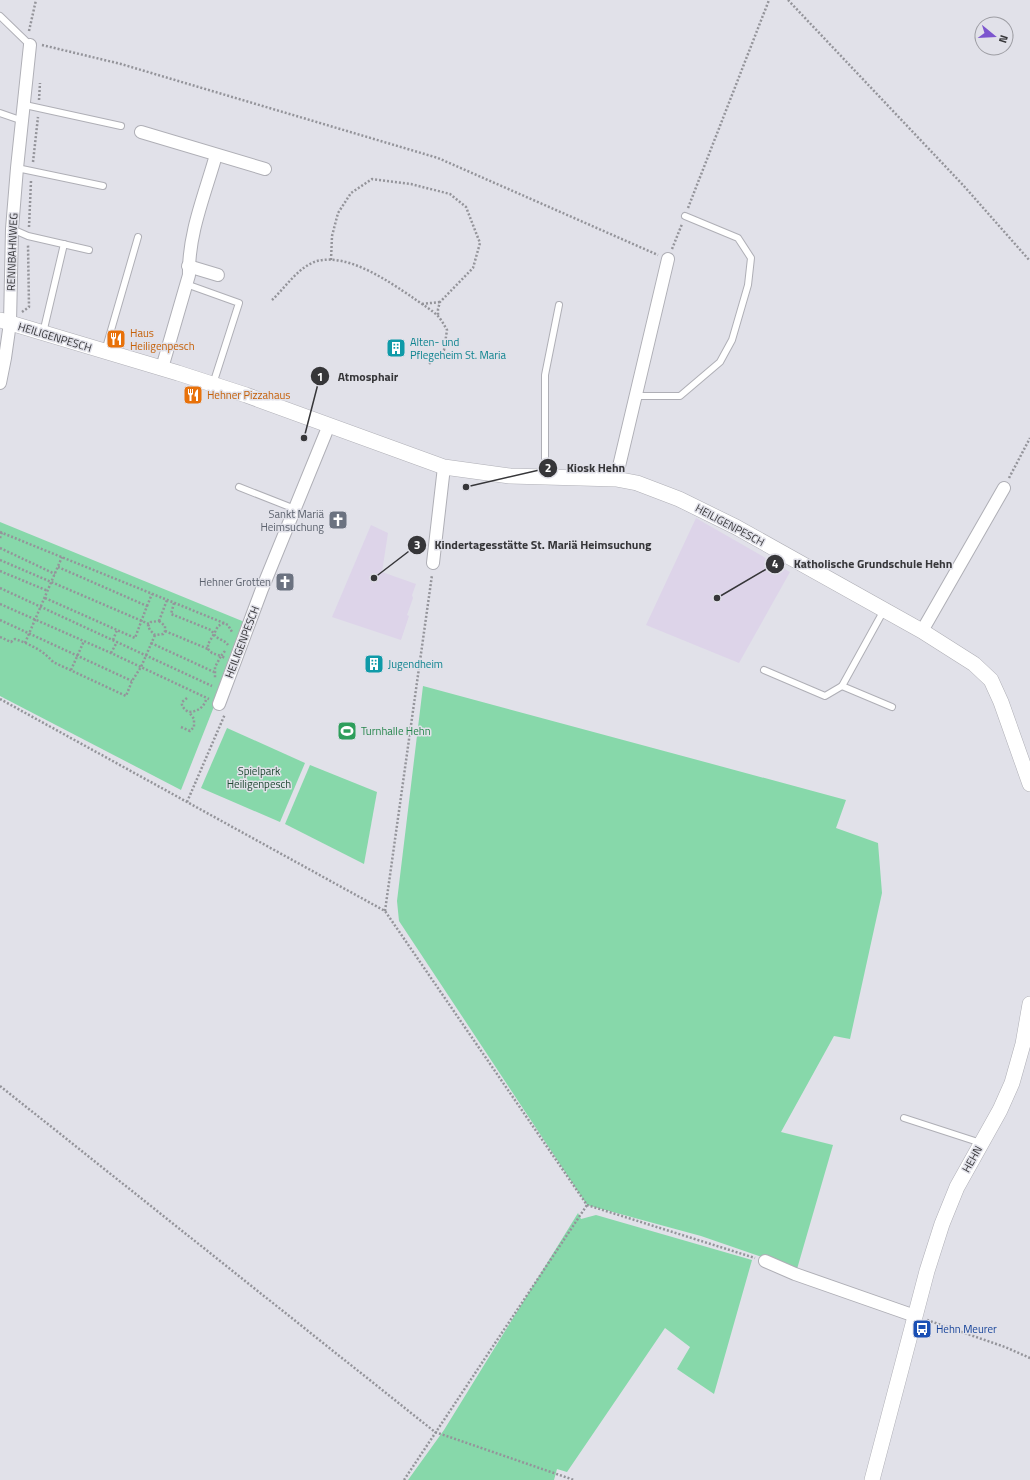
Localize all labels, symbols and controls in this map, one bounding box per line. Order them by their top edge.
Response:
north arrow [974,16,1014,56]
text: N [995,33,1012,45]
street label: RENNBAHNWEG [3,212,21,291]
street label: HEILIGENPESCH [16,318,94,356]
place label: Haus Heiligenpesch [130,325,195,354]
restaurant icon: Haus Heiligenpesch [105,328,127,350]
place label: Alten- und Pflegeheim St. Maria [410,334,506,363]
building icon: Alten- und Pflegeheim St. Maria [385,337,407,359]
callout: Atmosphair [310,364,406,388]
text: 1 [317,367,323,386]
text: Atmosphair [338,367,399,386]
restaurant icon: Hehner Pizzahaus [182,384,204,406]
place label: Hehner Pizzahaus [207,387,290,403]
callout: Kiosk Hehn [538,456,633,480]
text: 2 [545,458,551,477]
text: Kiosk Hehn [567,458,625,477]
street label: HEILIGENPESCH [692,500,768,550]
place label: Sankt Mariä Heimsuchung [260,506,324,535]
church icon: Sankt Mariä Heimsuchung [327,509,349,531]
callout: Kindertagesstätte St. Mariä Heimsuchung [407,533,660,557]
text: 3 [414,535,420,554]
text: Kindertagesstätte St. Mariä Heimsuchung [435,535,652,554]
callout: Katholische Grundschule Hehn [765,552,960,576]
text: 4 [772,554,779,573]
text: Katholische Grundschule Hehn [794,554,952,573]
church icon: Hehner Grotten [274,571,296,593]
place label: Hehner Grotten [199,574,271,590]
street label: HEILIGENPESCH [221,603,263,681]
building icon: Jugendheim [363,653,385,675]
place label: Jugendheim [388,656,443,672]
sports icon: Turnhalle Hehn [336,720,358,742]
place label: Turnhalle Hehn [361,723,431,739]
park label: Spielpark Heiligenpesch [227,763,291,792]
street label: HEHN [958,1143,986,1175]
bus stop icon: Hehn Meurer [911,1318,933,1340]
place label: Hehn Meurer [936,1321,997,1337]

